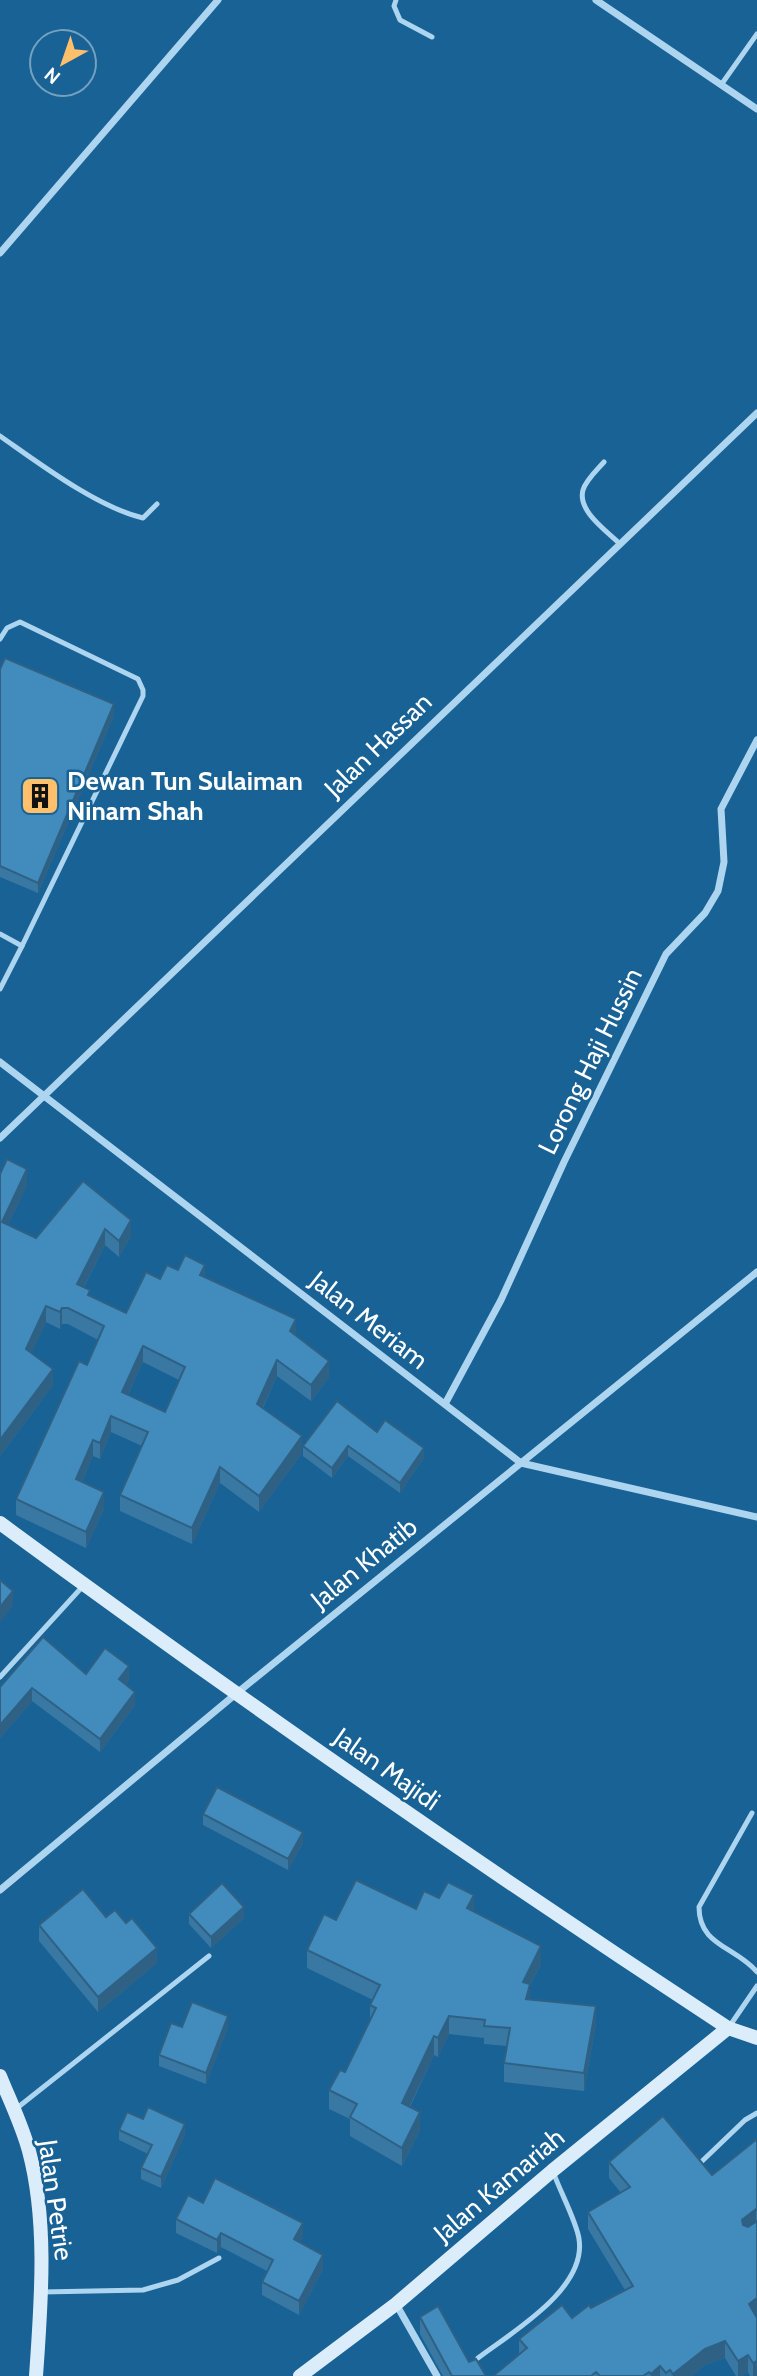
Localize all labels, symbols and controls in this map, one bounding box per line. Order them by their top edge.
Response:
north arrow [28,28,98,98]
text: N [40,63,65,89]
street label: Jalan Hassan [317,686,438,805]
place label: Dewan Tun Sulaiman Ninam Shah [67,765,303,827]
building icon: Dewan Tun Sulaiman Ninam Shah [19,775,61,817]
street label: Lorong Haji Hussin [531,963,649,1159]
street label: Jalan Meriam [303,1263,434,1376]
street label: Jalan Khatib [304,1510,424,1616]
street label: Jalan Majidi [327,1720,446,1817]
street label: Jalan Kamariah [426,2121,571,2250]
street label: Jalan Petrie [32,2137,80,2262]

